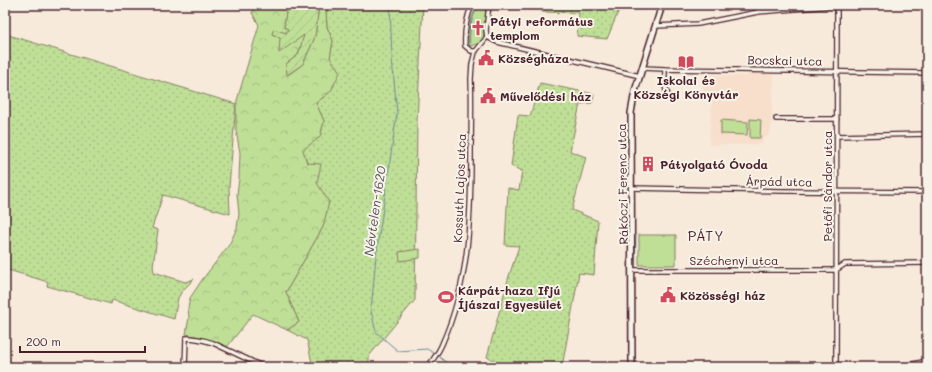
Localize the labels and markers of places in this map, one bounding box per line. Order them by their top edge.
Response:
place label: Pátyi református templom [490,13,593,43]
church icon: Pátyi református templom [469,19,487,37]
public building icon: Községháza [477,49,495,67]
place label: Községháza [498,50,569,66]
library icon: Iskolai és Községi Könyvtár [677,53,695,71]
place label: Iskolai és Községi Könyvtár [634,72,738,102]
public building icon: Művelődési ház [479,87,497,105]
place label: Művelődési ház [500,88,592,104]
building icon: Pátyolgató Óvoda [639,155,657,173]
place label: Pátyolgató Óvoda [660,156,768,172]
place label: Kárpát-haza Ifjú Íjászai Egyesület [458,282,562,312]
public building icon: Közösségi ház [659,286,677,304]
place label: Közösségi ház [680,287,766,303]
sports icon: Kárpát-haza Ifjú Íjászai Egyesület [437,288,455,306]

